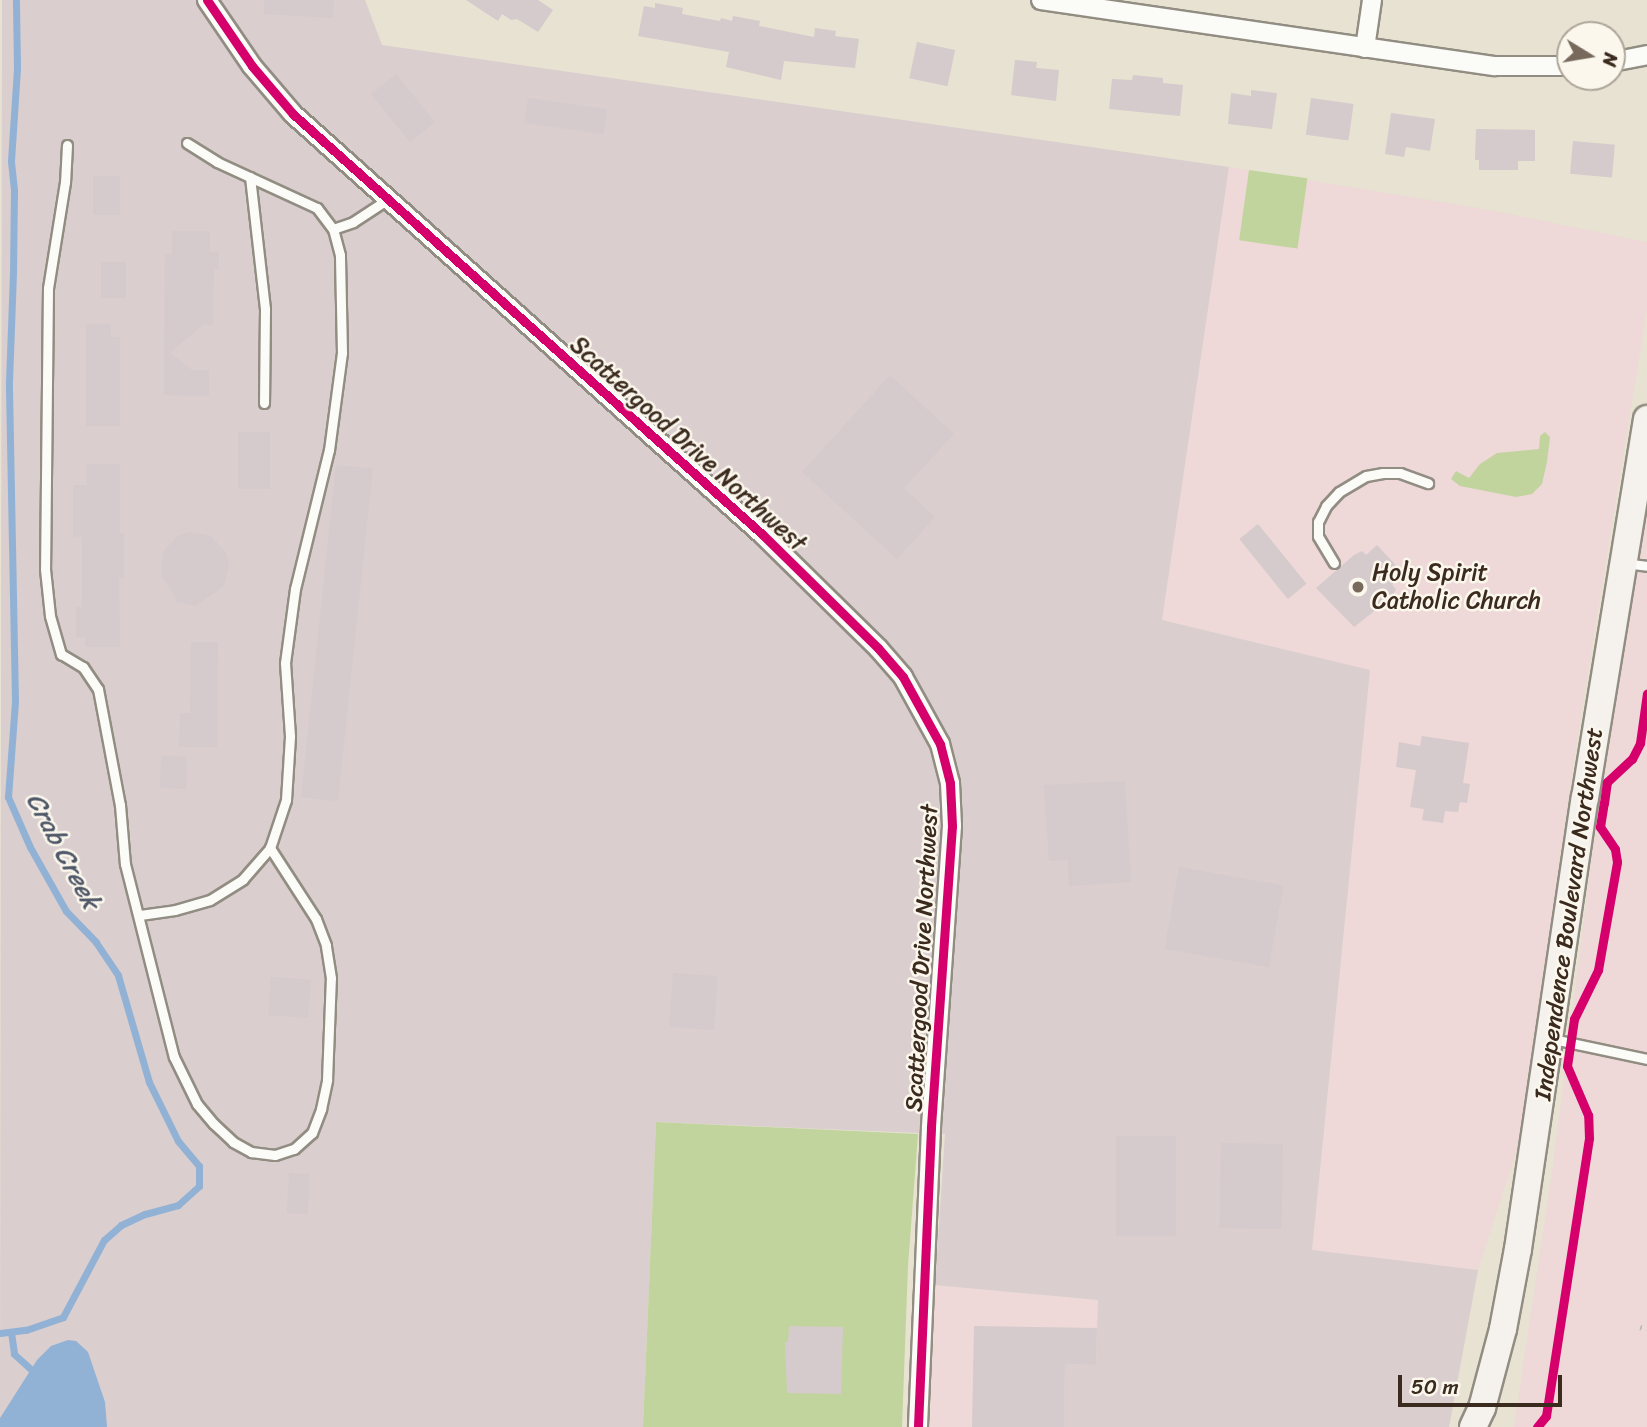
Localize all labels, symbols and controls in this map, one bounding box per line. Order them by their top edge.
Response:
north arrow [1556,21,1626,91]
text: N [1593,50,1628,69]
street label: Scattergood Drive Northwest [564,330,812,558]
place label: Holy Spirit Catholic Church [1372,559,1541,615]
marker: Holy Spirit Catholic Church [1350,579,1366,595]
street label: Independence Boulevard Northwest [1529,726,1609,1102]
water label: Crab Creek [19,787,107,915]
street label: Scattergood Drive Northwest [900,803,944,1113]
scale bar [1402,1360,1566,1404]
text: 50 m [1411,1368,1459,1406]

